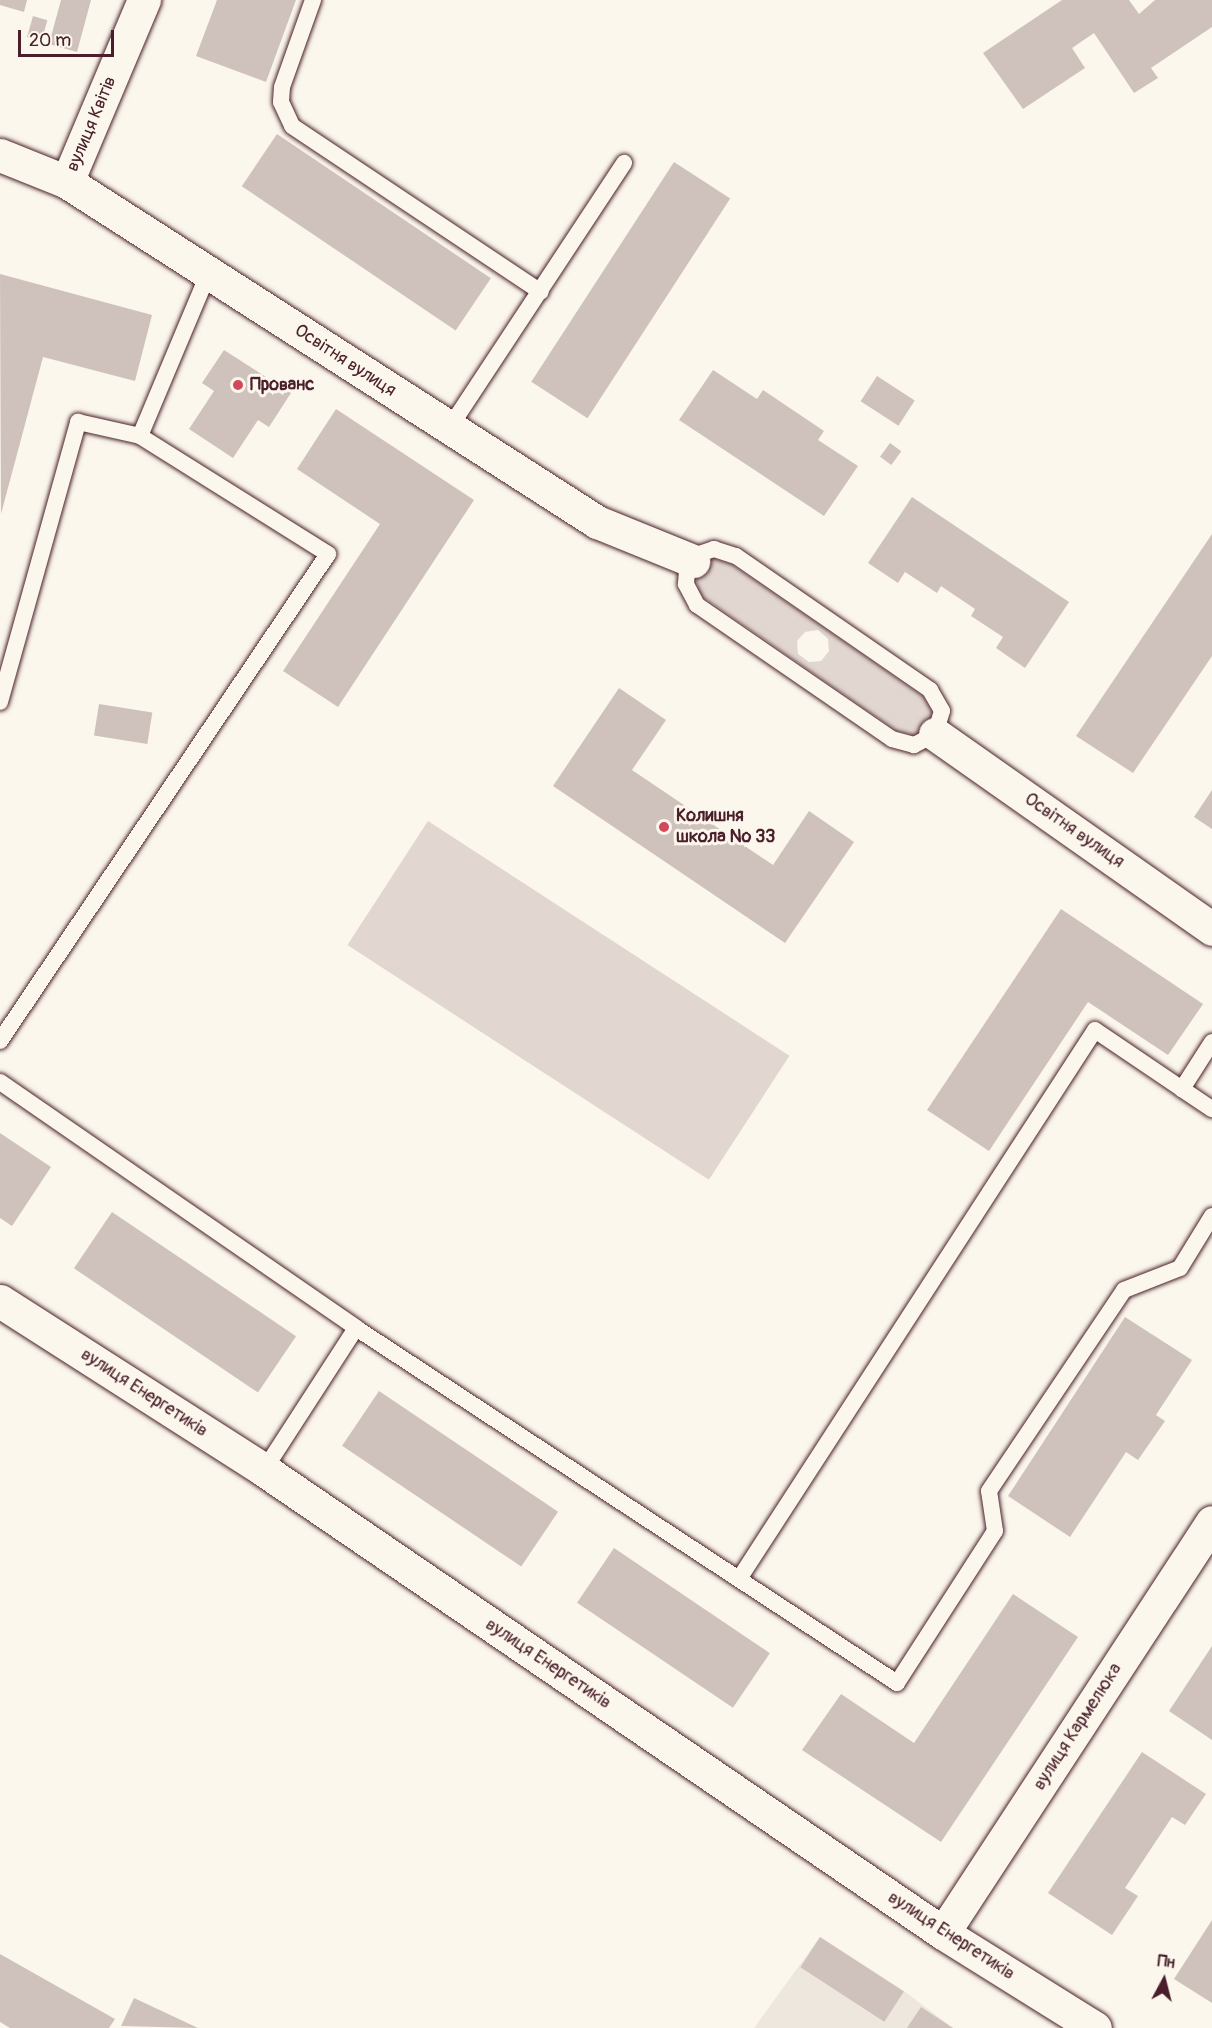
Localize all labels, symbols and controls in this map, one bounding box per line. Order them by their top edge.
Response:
scale bar [21,18,117,56]
text: 20 m [29,29,71,52]
street label: вулиця Квітів [62,73,122,175]
street label: Освітня вулиця [290,320,400,402]
place label: Прованс [250,374,314,396]
marker: Прованс [231,378,245,392]
street label: Освітня вулиця [1020,789,1128,873]
place label: Колишня школа № 33 [676,806,775,848]
marker: Колишня школа № 33 [657,820,671,834]
street label: вулиця Енергетиків [77,1344,211,1442]
street label: вулиця Енергетиків [481,1614,615,1714]
street label: вулиця Кармелюка [1029,1660,1127,1794]
street label: вулиця Енергетиків [884,1887,1018,1985]
north arrow [1134,1950,1194,2010]
text: Пн [1156,1951,1176,1973]

